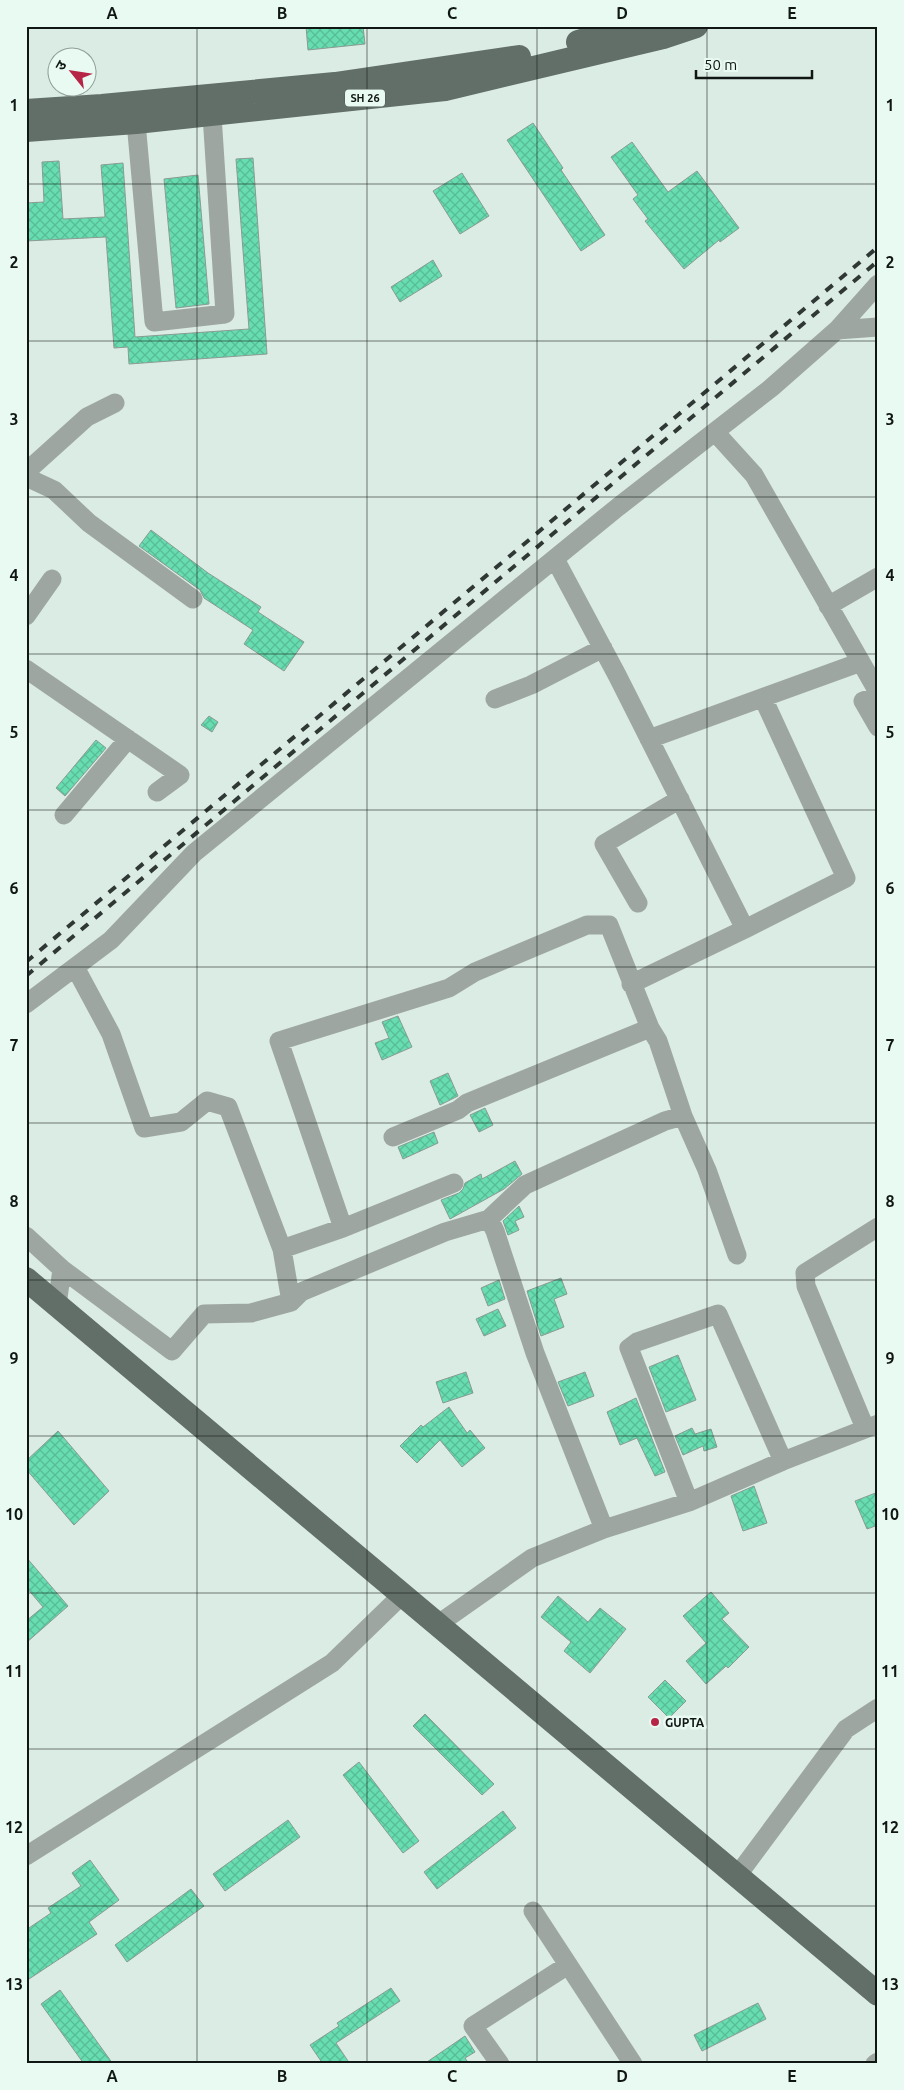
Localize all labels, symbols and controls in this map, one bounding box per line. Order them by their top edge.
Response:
text: A [106,4,118,22]
text: B [277,4,287,22]
text: C [447,4,457,22]
text: D [616,4,628,22]
text: E [787,4,797,22]
north arrow [48,48,98,98]
scale bar [696,48,813,80]
text: 50 m [704,56,737,73]
text: उ [52,57,70,73]
road number: SH 26 [345,90,385,106]
text: 1 [9,96,19,114]
text: 1 [885,96,895,114]
text: 2 [9,253,19,271]
text: 2 [885,253,895,271]
text: 3 [9,410,19,428]
text: 3 [885,410,895,428]
text: 4 [9,566,19,584]
text: 4 [885,566,895,584]
text: 5 [9,723,19,741]
text: 5 [885,723,895,741]
text: 6 [9,879,19,897]
text: 6 [885,879,895,897]
text: 7 [9,1036,19,1054]
text: 7 [885,1036,895,1054]
text: 8 [9,1192,19,1210]
text: 8 [885,1192,895,1210]
text: 9 [9,1349,19,1367]
text: 9 [885,1349,895,1367]
text: 10 [5,1505,23,1523]
text: 10 [881,1505,899,1523]
text: 11 [5,1662,23,1680]
text: 11 [881,1662,899,1680]
marker: GUPTA [649,1716,661,1728]
place label: GUPTA [665,1716,705,1729]
text: 12 [5,1818,23,1836]
text: 12 [881,1818,899,1836]
text: 13 [5,1975,23,1993]
text: 13 [881,1975,899,1993]
text: A [106,2067,118,2085]
text: B [277,2067,287,2085]
text: C [447,2067,457,2085]
text: D [616,2067,628,2085]
text: E [787,2067,797,2085]

